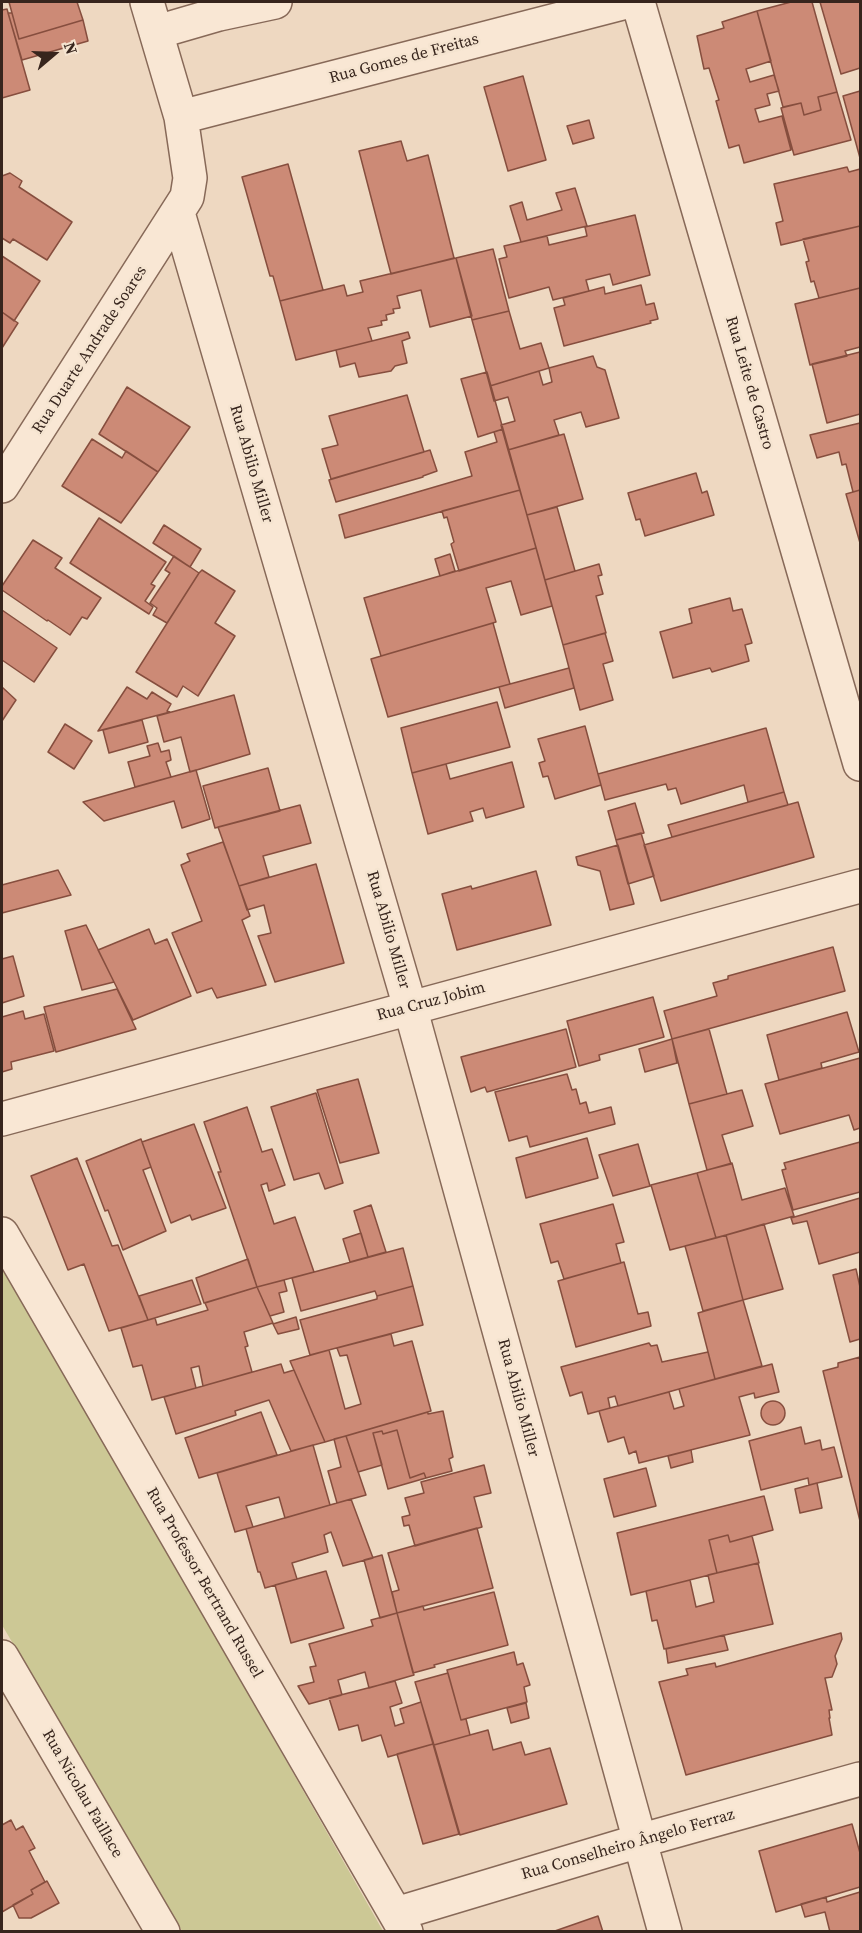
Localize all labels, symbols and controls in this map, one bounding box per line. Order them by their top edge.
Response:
north arrow [24,24,84,84]
street label: Rua Gomes de Freitas [327,30,481,88]
text: N [59,39,83,57]
street label: Rua Duarte Andrade Soares [29,263,151,437]
street label: Rua Leite de Castro [721,314,777,452]
street label: Rua Abilio Miller [225,403,277,525]
street label: Rua Abilio Miller [362,869,414,991]
street label: Rua Cruz Jobim [375,978,487,1026]
street label: Rua Abilio Miller [493,1337,543,1459]
street label: Rua Professor Bertrand Russel [142,1484,266,1682]
street label: Rua Nicolau Faillace [37,1726,127,1862]
street label: Rua Conselheiro Ângelo Ferraz [519,1805,737,1885]

